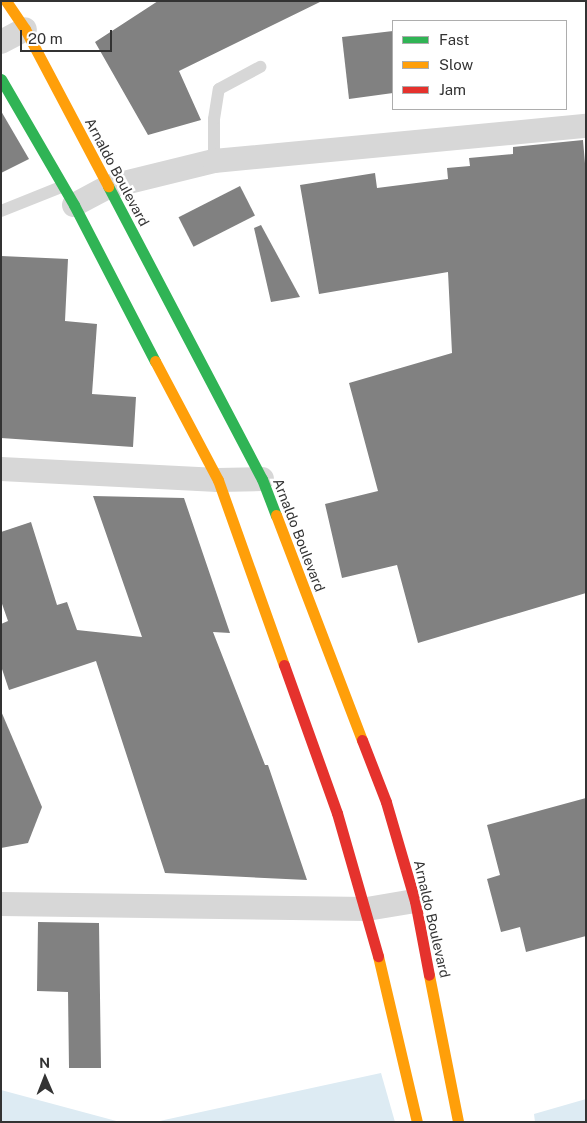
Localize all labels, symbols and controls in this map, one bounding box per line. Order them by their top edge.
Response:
scale bar [22,20,115,52]
legend [392,20,567,110]
text: 20 m [28,30,63,47]
text: Fast [439,31,469,48]
text: Slow [439,56,473,73]
text: Jam [439,81,466,98]
street label: Arnaldo Boulevard [81,115,153,229]
street label: Arnaldo Boulevard [270,476,328,594]
street label: Arnaldo Boulevard [410,858,454,980]
north arrow [20,1053,70,1103]
text: N [39,1055,50,1071]

